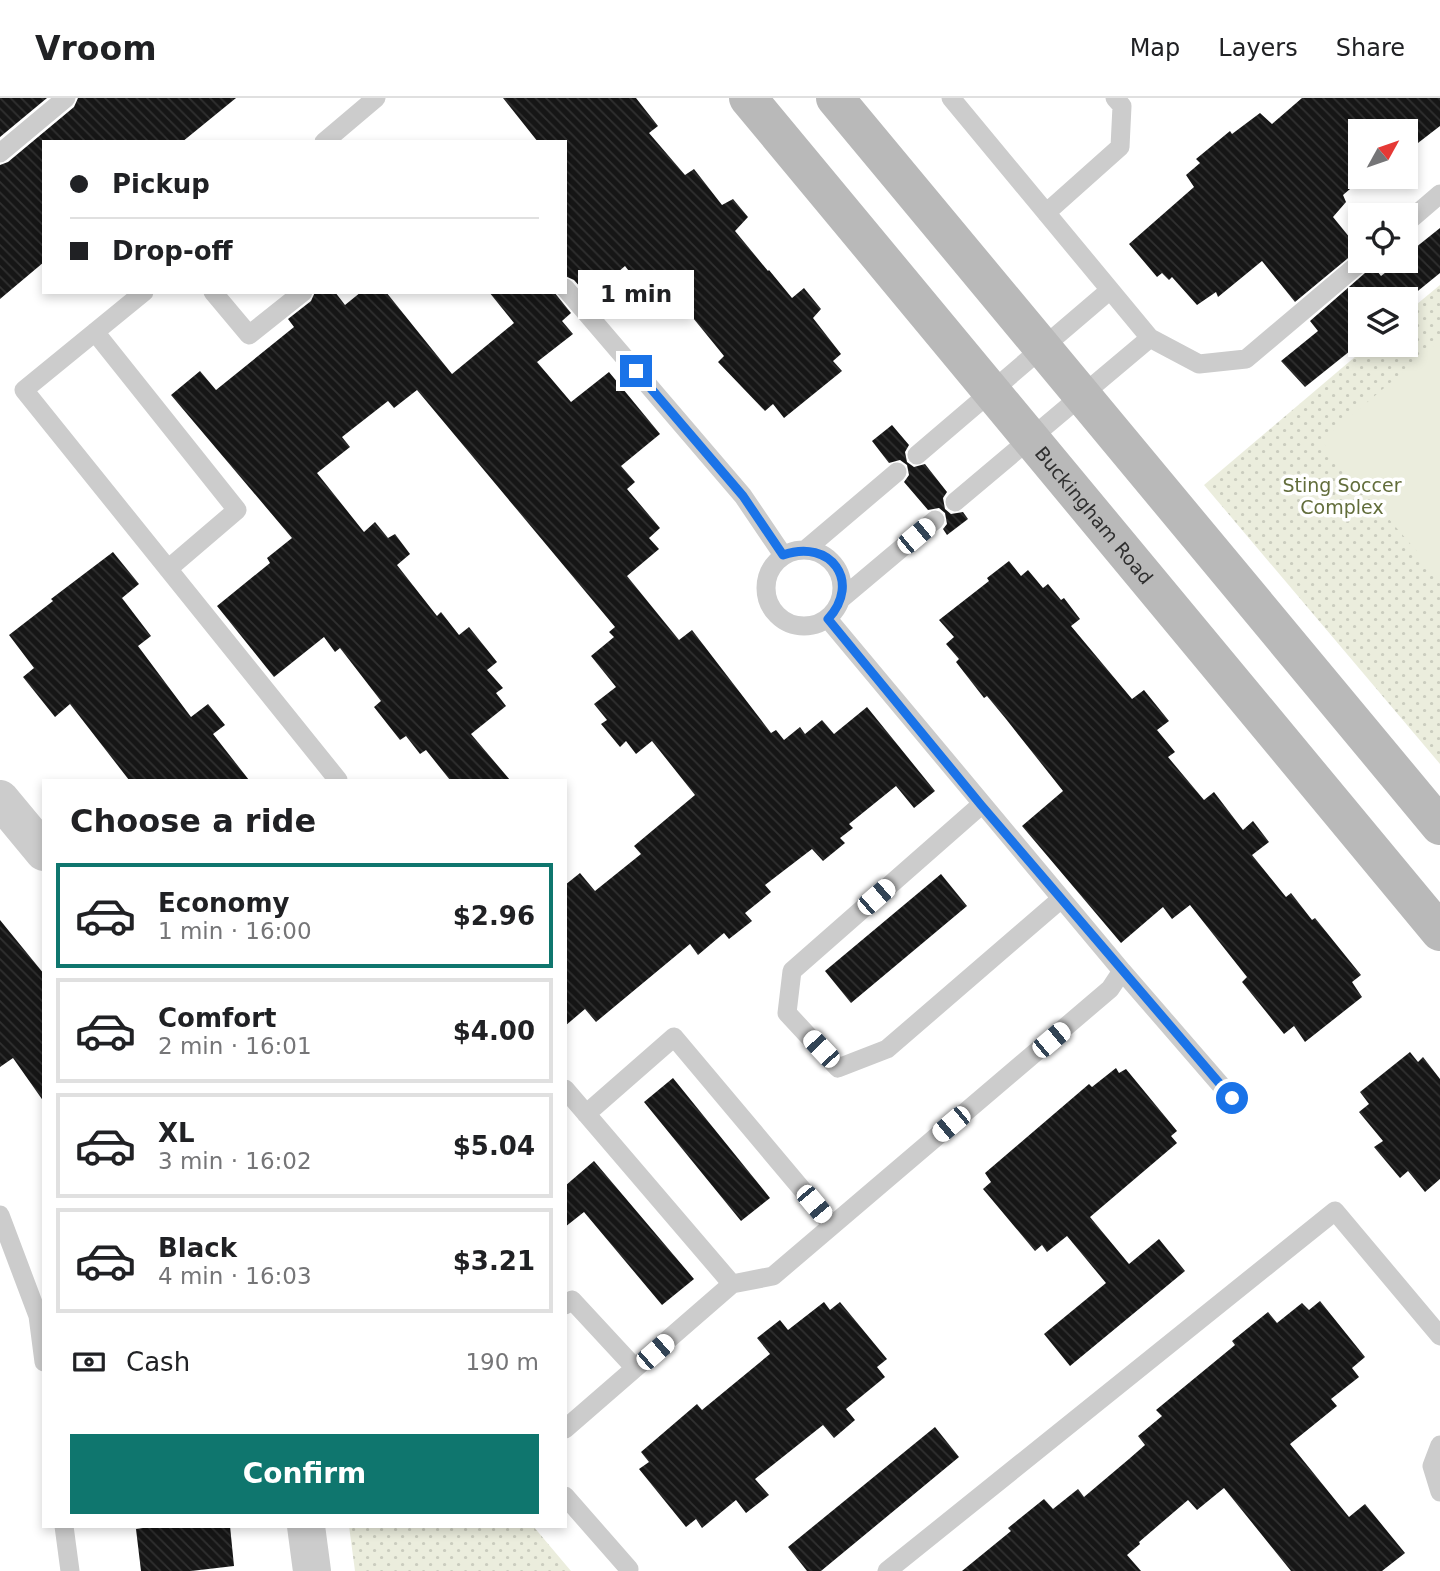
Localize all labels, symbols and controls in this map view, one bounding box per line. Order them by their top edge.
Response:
text: Vroom [35,29,157,68]
text: Map [1130,34,1180,62]
text: Layers [1218,34,1298,62]
text: Share [1336,34,1405,62]
north arrow [1348,119,1418,189]
map controls [1348,119,1418,357]
text: Pickup [112,169,210,199]
button: locate [1348,203,1418,273]
text: Drop-off [112,236,233,266]
callout: 1 min [578,270,694,318]
text: 1 min [600,281,672,307]
button: layers [1348,287,1418,357]
route end [620,355,652,387]
street label: Buckingham Road [1031,442,1157,588]
park label: Sting Soccer Complex [1282,474,1402,518]
car [894,514,939,558]
text: Choose a ride [70,802,316,840]
car [854,875,899,919]
icon: car [74,884,137,947]
text: Economy [158,888,289,918]
text: $2.96 [453,901,535,931]
text: 1 min · 16:00 [158,918,312,944]
icon: car [74,999,137,1062]
text: Comfort [158,1003,276,1033]
text: $4.00 [453,1016,535,1046]
car [1029,1018,1074,1062]
car [799,1026,844,1072]
text: 2 min · 16:01 [158,1033,312,1059]
route start [1216,1082,1248,1114]
car [929,1102,974,1146]
icon: car [74,1114,137,1177]
text: XL [158,1118,195,1148]
text: $5.04 [453,1131,535,1161]
text: 3 min · 16:02 [158,1148,312,1174]
car [793,1181,836,1227]
icon: car [74,1229,137,1292]
text: Black [158,1233,237,1263]
text: $3.21 [453,1246,535,1276]
text: 4 min · 16:03 [158,1263,312,1289]
car [633,1330,678,1374]
icon: cash [70,1343,108,1381]
text: Cash [126,1347,190,1377]
text: 190 m [465,1349,539,1375]
button: Confirm [70,1434,539,1514]

